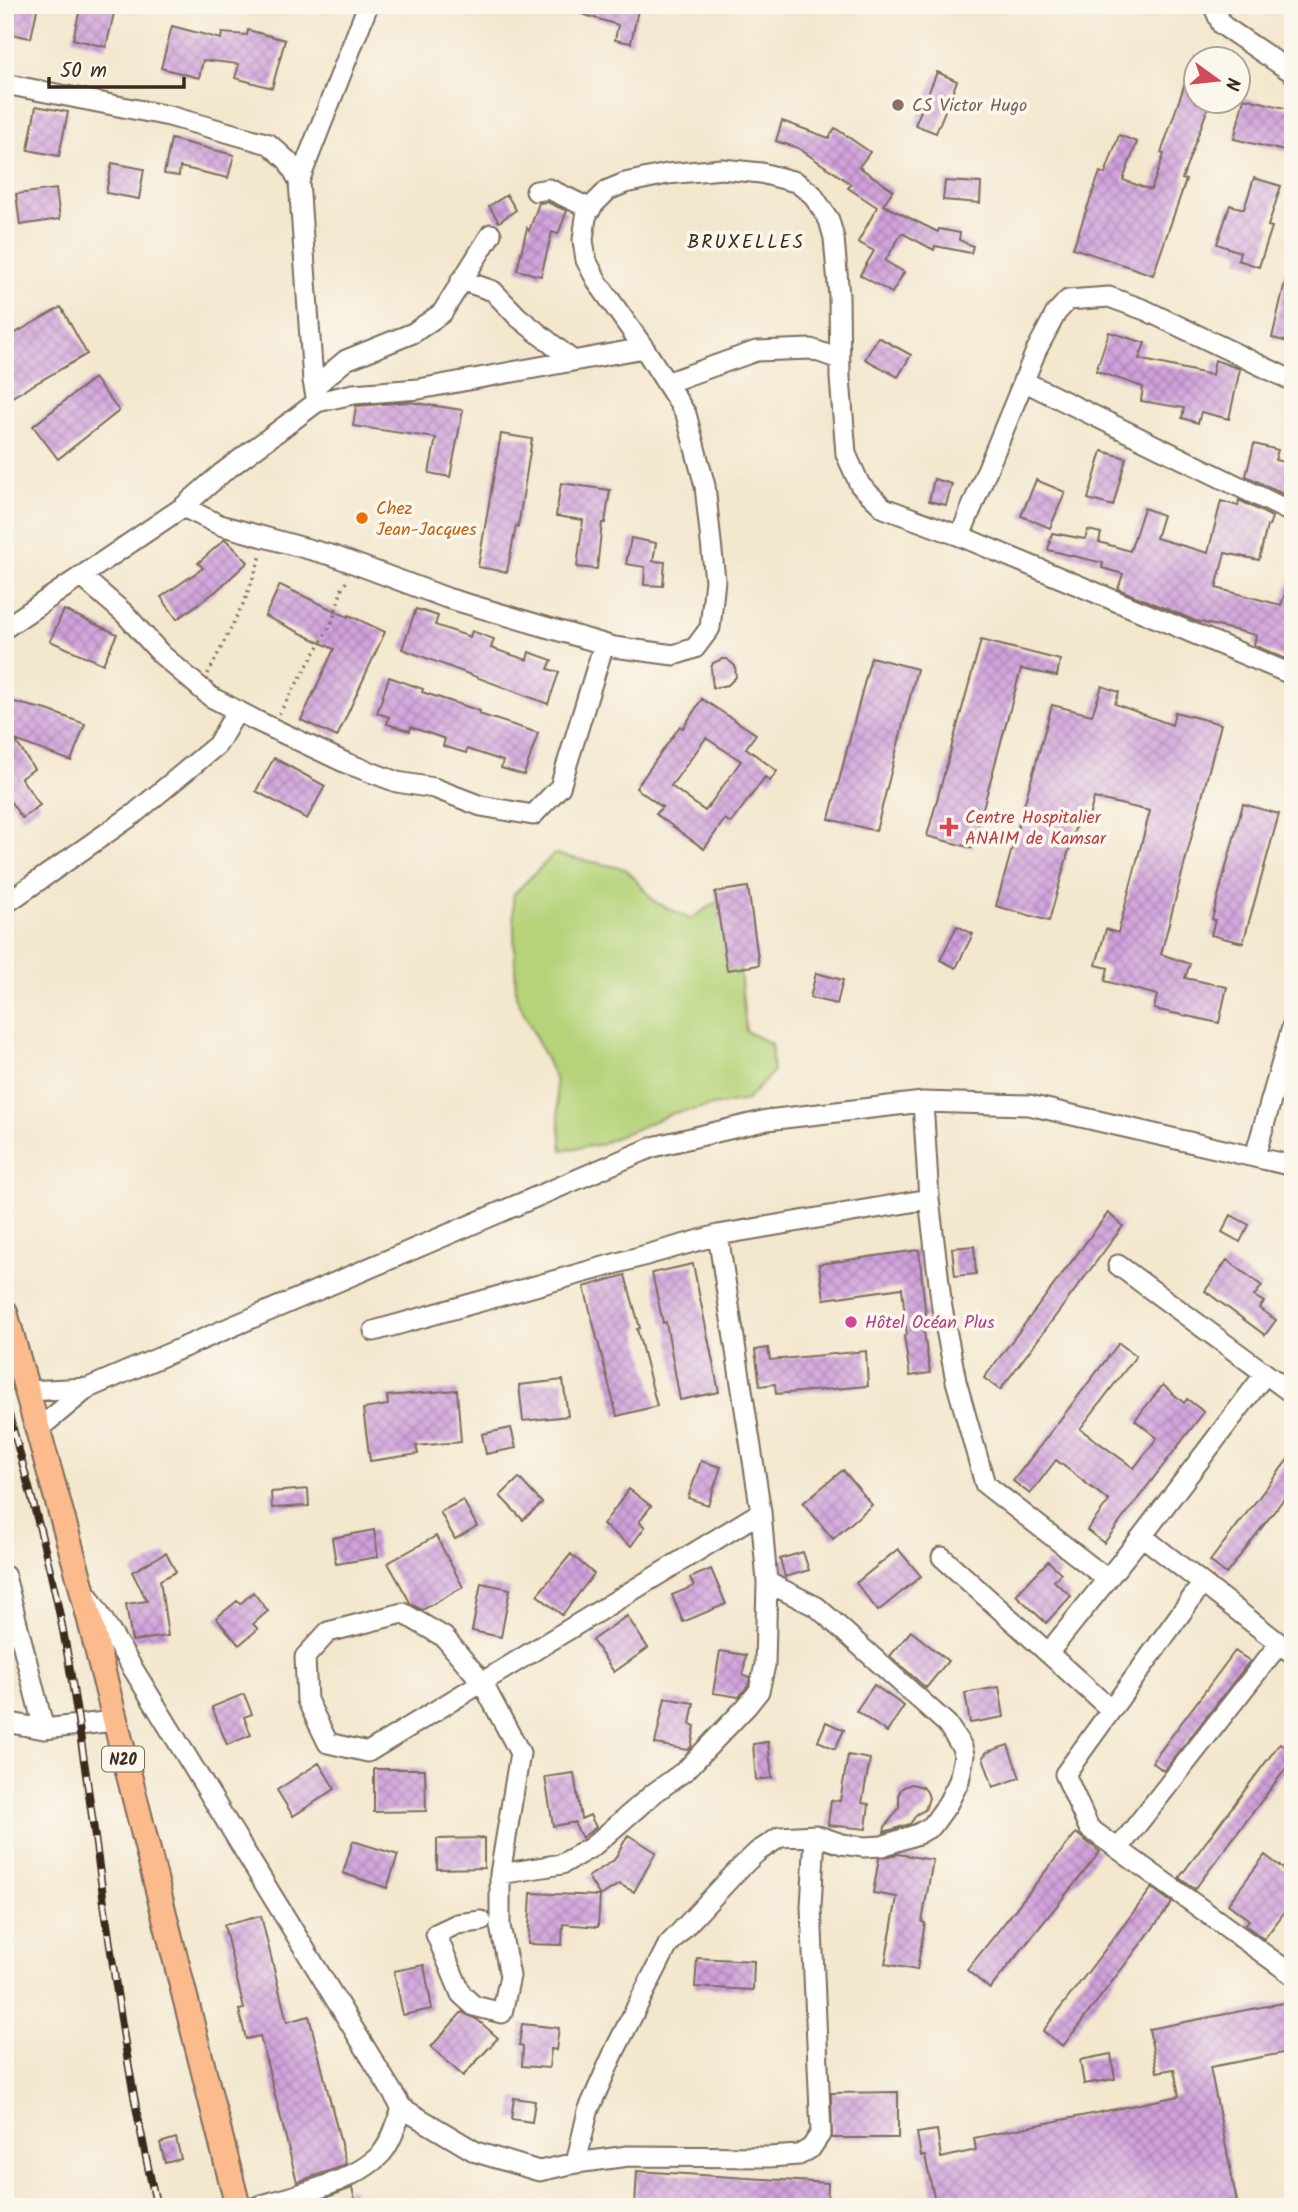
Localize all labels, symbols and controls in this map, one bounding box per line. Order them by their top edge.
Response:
scale bar [49,46,184,90]
north arrow [1182,46,1252,116]
text: 50 m [60,55,107,88]
text: N [1215,74,1248,94]
place label: CS Victor Hugo [912,92,1027,121]
marker: CS Victor Hugo [890,97,906,113]
district label: BRUXELLES [687,228,805,258]
place label: Chez Jean-Jacques [376,495,477,545]
marker: Chez Jean-Jacques [354,510,370,526]
place label: Centre Hospitalier ANAIM de Kamsar [965,804,1107,854]
marker: Centre Hospitalier ANAIM de Kamsar [939,817,959,837]
place label: Hôtel Océan Plus [865,1309,995,1338]
marker: Hôtel Océan Plus [843,1314,859,1330]
road number: N20 [102,1746,144,1772]

